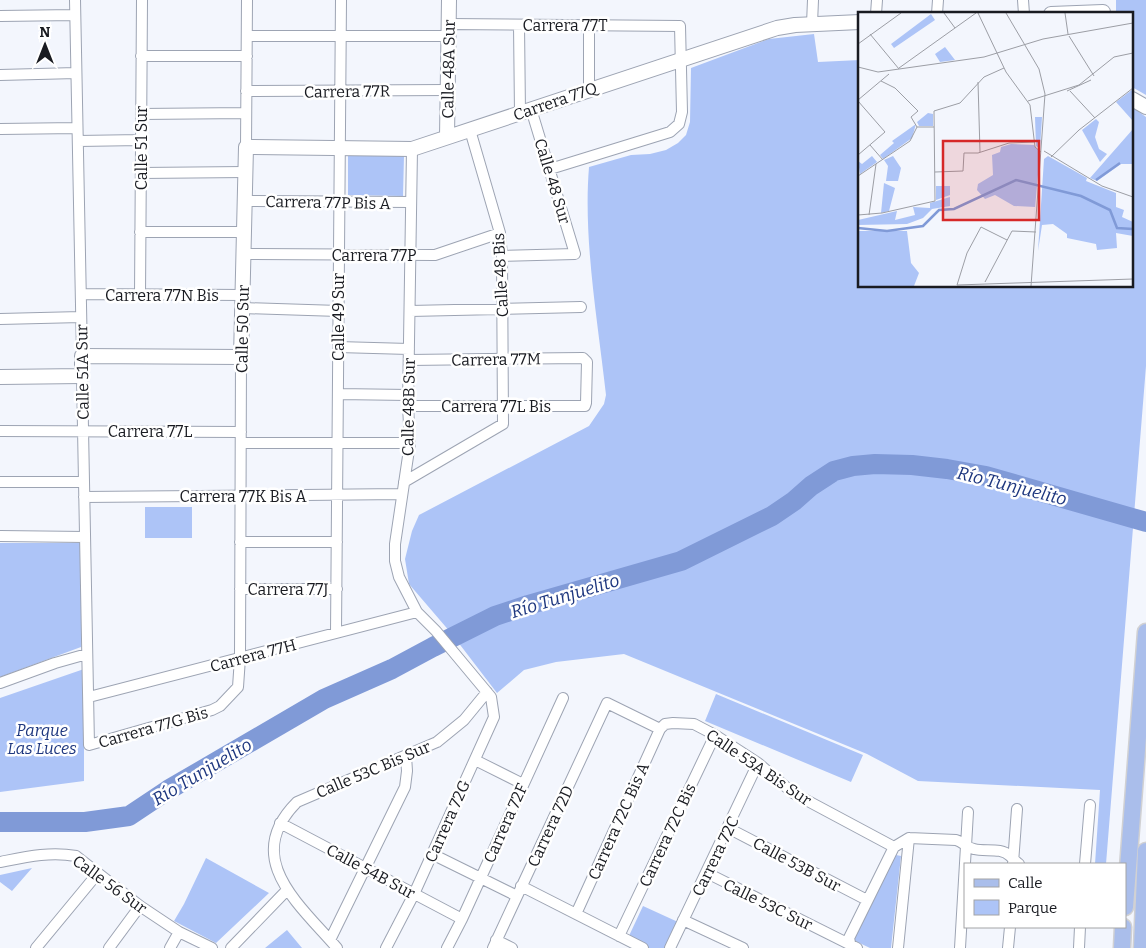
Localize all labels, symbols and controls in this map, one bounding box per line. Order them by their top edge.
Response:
inset map [858,12,1134,288]
street label: Carrera 77T [522,16,608,35]
street label: Calle 48A Sur [438,19,459,119]
north arrow [20,20,70,70]
text: N [40,24,51,41]
street label: Carrera 77Q [511,78,601,125]
street label: Carrera 77R [304,81,391,102]
street label: Calle 51 Sur [132,106,151,190]
street label: Calle 48 Sur [531,136,575,226]
street label: Carrera 77P Bis A [265,192,391,213]
street label: Calle 48 Bis [489,232,512,318]
street label: Carrera 77P [331,246,417,265]
street label: Calle 49 Sur [329,273,348,361]
street label: Calle 50 Sur [232,285,253,373]
street label: Carrera 77N Bis [105,286,219,305]
street label: Calle 51A Sur [72,324,93,420]
street label: Carrera 77M [451,349,541,370]
street label: Calle 48B Sur [398,358,419,456]
street label: Carrera 77L Bis [441,397,551,416]
street label: Carrera 77L [108,422,192,441]
water label: Río Tunjuelito [955,462,1069,510]
street label: Carrera 77K Bis A [179,487,307,506]
water label: Río Tunjuelito [508,569,622,623]
street label: Carrera 77J [248,580,328,599]
street label: Carrera 77H [208,635,298,676]
street label: Carrera 77G Bis [96,703,210,752]
park label: Parque Las Luces [7,721,77,758]
street label: Calle 53A Bis Sur [702,725,815,810]
water label: Río Tunjuelito [148,734,256,810]
street label: Calle 53C Bis Sur [313,737,433,802]
street label: Carrera 72C Bis A [584,759,653,883]
street label: Carrera 72G [421,777,474,865]
street label: Carrera 72F [479,780,531,866]
street label: Carrera 72C Bis [635,780,700,890]
street label: Carrera 72D [523,782,578,870]
street label: Carrera 72C [688,813,743,899]
street label: Calle 53B Sur [750,833,844,896]
street label: Calle 54B Sur [323,840,418,903]
street label: Calle 56 Sur [69,851,151,918]
legend [964,863,1126,928]
text: Calle [1008,874,1042,892]
street label: Calle 53C Sur [720,875,815,934]
text: Parque [1008,899,1057,917]

